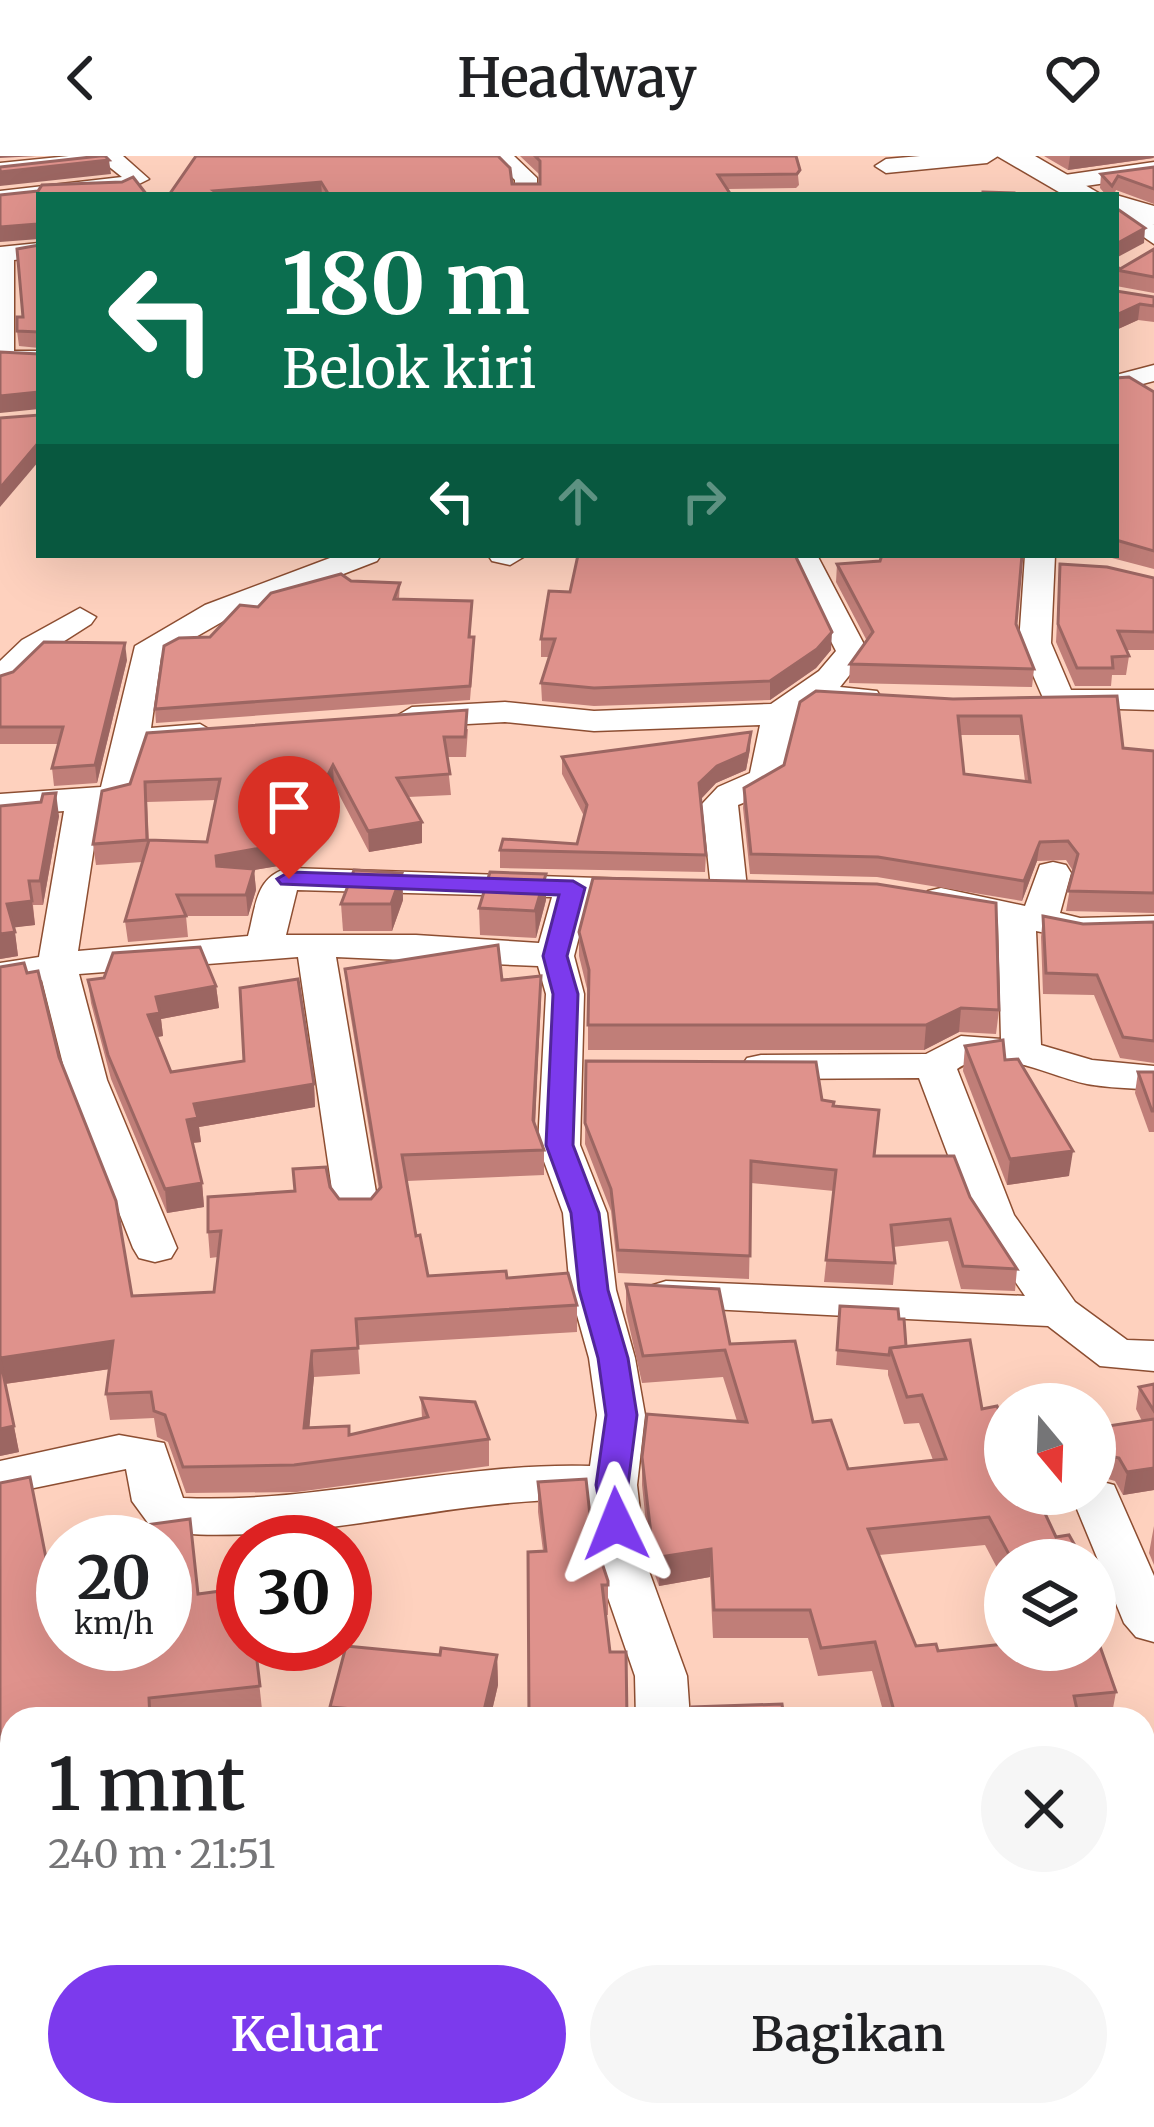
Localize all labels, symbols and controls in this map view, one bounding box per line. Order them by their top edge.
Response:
text: Headway [457,44,697,112]
icon: back [48,45,114,111]
icon: heart [1040,45,1106,111]
text: 180 m [282,231,530,337]
icon: left [84,240,240,396]
text: Belok kiri [282,335,536,403]
icon: left [419,468,485,534]
icon: ahead [545,468,611,534]
icon: right [671,468,737,534]
pin [238,756,340,879]
icon: arrive [256,774,322,840]
north arrow [984,1383,1116,1515]
map controls [984,1383,1116,1671]
position arrow [553,1461,679,1587]
speed limit sign: 30 [216,1515,372,1671]
button: layers [984,1539,1116,1671]
text: 20 [77,1540,151,1615]
text: km/h [74,1604,154,1642]
text: 1 mnt [48,1739,245,1830]
button: close [981,1746,1107,1872]
text: 240 m · 21:51 [48,1830,275,1879]
button: Keluar [48,1965,566,2103]
button: Bagikan [590,1965,1107,2103]

